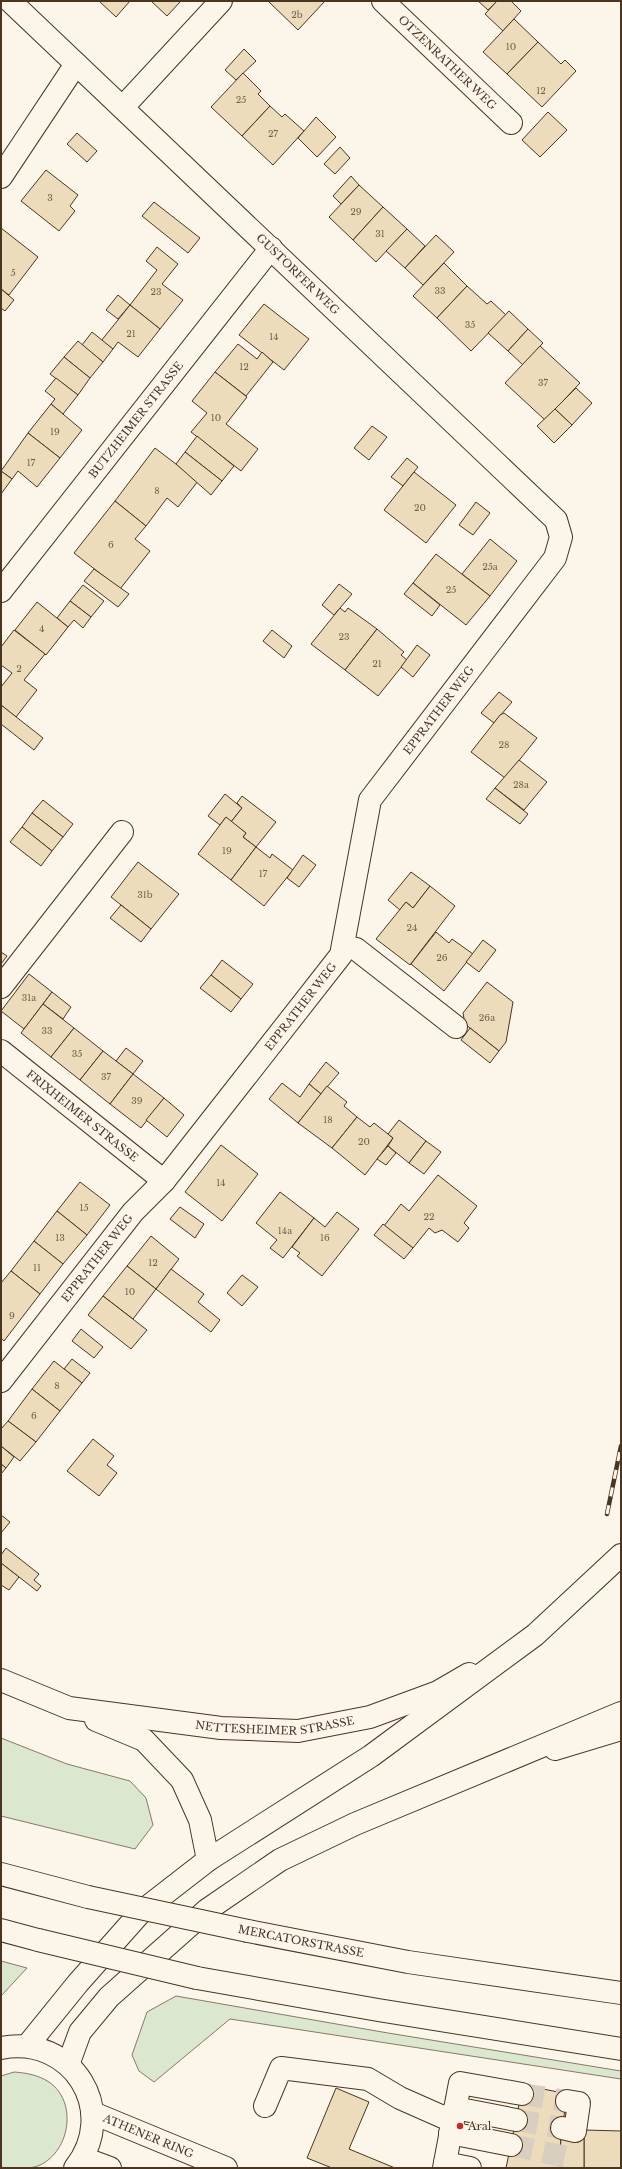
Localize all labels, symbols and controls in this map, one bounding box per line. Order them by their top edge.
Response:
house number: 2b [291,9,303,20]
street label: OTZENRATHER WEG [395,12,500,113]
house number: 10 [506,41,516,52]
house number: 12 [536,85,546,96]
house number: 25 [236,94,246,105]
house number: 27 [268,128,279,139]
house number: 3 [47,192,53,203]
house number: 29 [350,206,362,217]
house number: 31 [375,228,385,239]
street label: GUSTORFER WEG [253,231,343,318]
house number: 5 [10,267,16,278]
house number: 33 [434,285,446,296]
house number: 23 [150,286,162,297]
house number: 35 [465,319,475,330]
house number: 21 [126,328,136,339]
house number: 14 [269,331,279,342]
street label: BUTZHEIMER STRASSE [86,359,186,481]
house number: 12 [239,361,249,372]
house number: 37 [538,377,549,388]
house number: 10 [211,412,221,423]
house number: 19 [50,426,60,437]
house number: 17 [27,457,36,468]
house number: 8 [154,485,160,496]
house number: 20 [414,502,426,513]
house number: 6 [108,539,114,550]
house number: 25a [482,561,498,572]
house number: 25 [446,584,456,595]
house number: 4 [39,623,45,634]
house number: 23 [338,631,350,642]
house number: 21 [372,658,382,669]
house number: 2 [16,663,22,674]
street label: EPPRATHER WEG [400,663,477,757]
house number: 28 [499,739,510,750]
house number: 28a [513,779,529,790]
house number: 19 [222,845,232,856]
house number: 17 [259,868,268,879]
house number: 31b [137,889,153,900]
house number: 24 [407,922,417,933]
house number: 26 [436,952,448,963]
street label: EPPRATHER WEG [262,959,340,1053]
house number: 31a [22,992,36,1003]
house number: 26a [479,1012,495,1023]
house number: 33 [41,1025,53,1036]
house number: 35 [72,1048,82,1059]
street label: FRIXHEIMER STRASSE [24,1067,141,1165]
house number: 37 [101,1071,112,1082]
house number: 39 [131,1095,143,1106]
house number: 18 [323,1114,333,1125]
house number: 20 [358,1136,370,1147]
house number: 14 [216,1177,226,1188]
house number: 15 [79,1202,89,1213]
street label: EPPRATHER WEG [58,1211,136,1305]
house number: 22 [423,1211,435,1222]
house number: 14a [278,1225,292,1236]
house number: 13 [55,1232,65,1243]
house number: 16 [320,1232,330,1243]
house number: 12 [148,1257,158,1268]
house number: 11 [33,1262,41,1273]
house number: 10 [125,1286,135,1297]
house number: 9 [9,1310,15,1321]
house number: 8 [54,1380,60,1391]
house number: 6 [31,1410,37,1421]
street label: NETTESHEIMER STRASSE [194,1713,356,1738]
street label: MERCATORSTRASSE [237,1922,365,1960]
street label: ATHENER RING [100,2111,196,2161]
place label: Aral [467,2119,492,2133]
marker: Aral [455,2121,465,2131]

